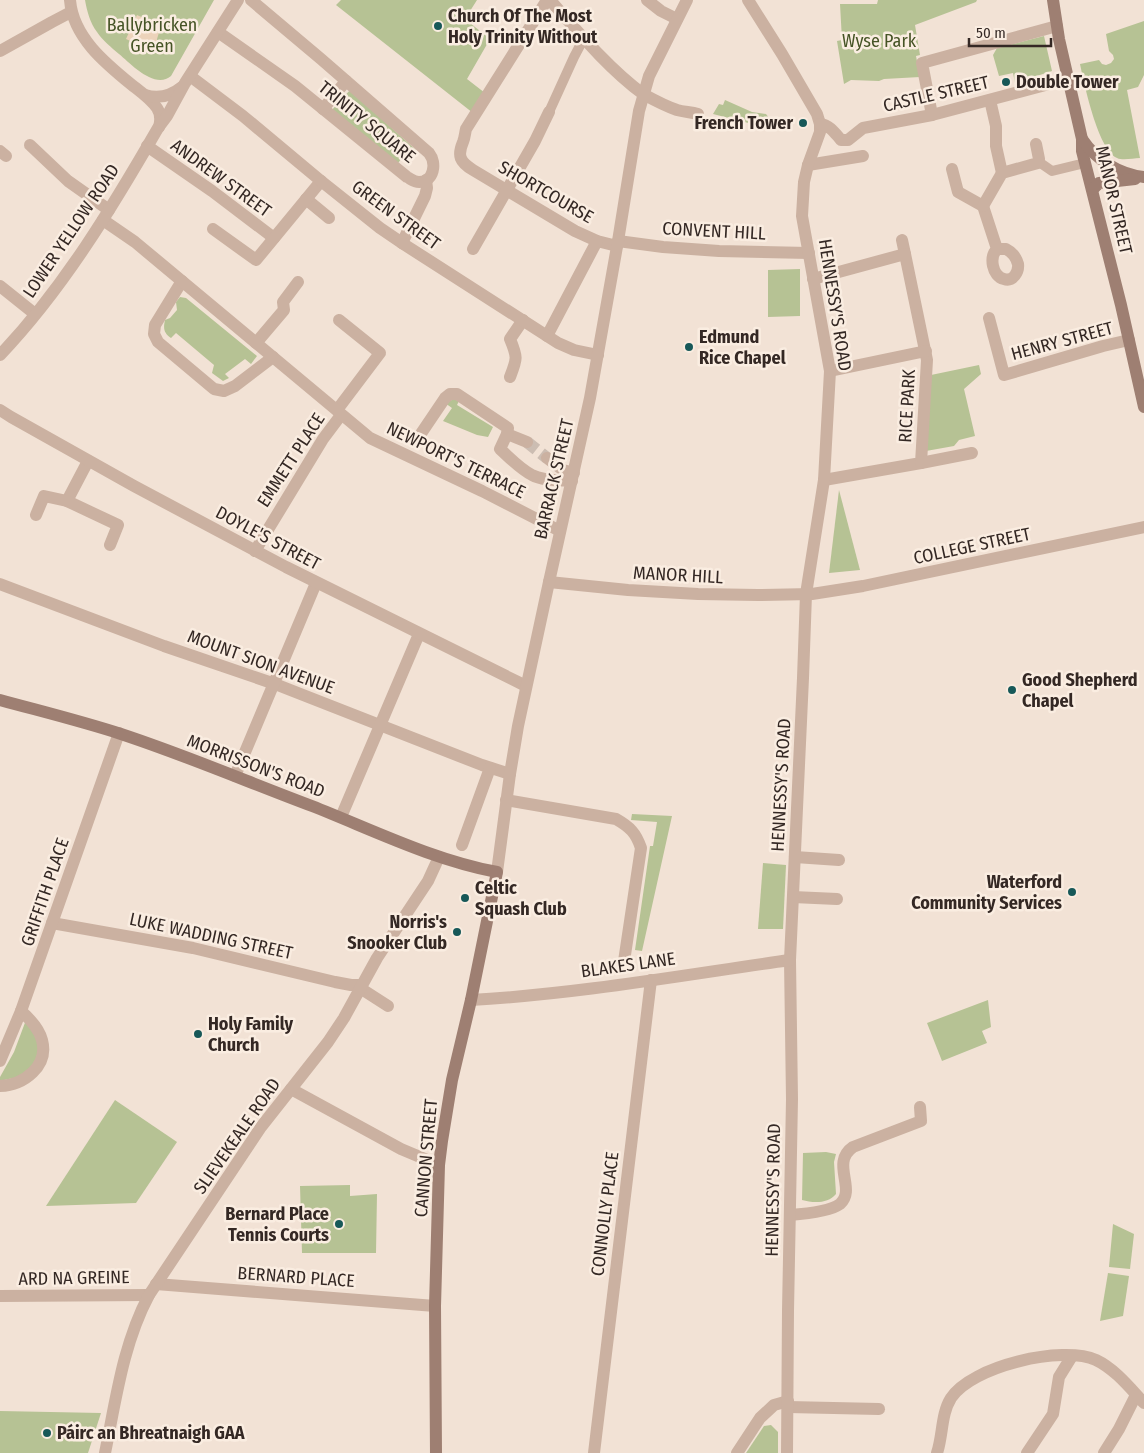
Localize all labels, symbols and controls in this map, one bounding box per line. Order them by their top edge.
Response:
place label: Church Of The Most Holy Trinity Without [448,5,598,48]
park label: Ballybricken Green [107,14,197,57]
scale bar [969,15,1052,47]
marker: Church Of The Most Holy Trinity Without [432,20,444,32]
text: 50 m [976,24,1006,42]
park label: Wyse Park [842,30,917,52]
street label: CASTLE STREET [881,71,992,117]
place label: Double Tower [1016,71,1119,93]
street label: TRINITY SQUARE [314,76,420,168]
marker: Double Tower [1000,76,1012,88]
place label: French Tower [695,112,793,134]
marker: French Tower [797,117,809,129]
street label: ANDREW STREET [167,134,276,222]
street label: MANOR STREET [1091,144,1137,257]
street label: SHORTCOURSE [495,156,597,228]
street label: LOWER YELLOW ROAD [18,160,124,302]
street label: GREEN STREET [347,176,445,255]
street label: CONVENT HILL [662,217,766,245]
street label: HENNESSY'S ROAD [814,237,856,373]
street label: HENRY STREET [1009,317,1116,365]
place label: Edmund Rice Chapel [699,326,786,369]
marker: Edmund Rice Chapel [683,341,695,353]
street label: RICE PARK [894,368,920,443]
street label: EMMETT PLACE [252,409,330,511]
street label: BARRACK STREET [529,416,579,541]
street label: NEWPORT'S TERRACE [383,417,529,503]
street label: DOYLE'S STREET [212,501,325,575]
street label: COLLEGE STREET [911,523,1033,569]
street label: MANOR HILL [632,562,724,588]
street label: MOUNT SION AVENUE [184,625,338,699]
place label: Good Shepherd Chapel [1022,669,1138,712]
marker: Good Shepherd Chapel [1006,684,1018,696]
street label: HENNESSY'S ROAD [767,718,795,852]
street label: MORRISSON'S ROAD [184,730,328,802]
street label: GRIFFITH PLACE [16,835,74,949]
place label: Waterford Community Services [911,871,1062,914]
place label: Celtic Squash Club [475,877,567,920]
marker: Waterford Community Services [1066,886,1078,898]
marker: Celtic Squash Club [459,892,471,904]
street label: LUKE WADDING STREET [127,908,295,964]
place label: Norris's Snooker Club [347,911,447,954]
marker: Norris's Snooker Club [451,926,463,938]
street label: BLAKES LANE [579,947,677,983]
place label: Holy Family Church [208,1013,293,1056]
marker: Holy Family Church [192,1028,204,1040]
street label: SLIEVEKEALE ROAD [189,1074,285,1198]
street label: CANNON STREET [410,1097,442,1218]
street label: HENNESSY'S ROAD [761,1123,785,1257]
street label: CONNOLLY PLACE [586,1151,624,1277]
place label: Bernard Place Tennis Courts [225,1203,329,1246]
marker: Bernard Place Tennis Courts [333,1218,345,1230]
street label: BERNARD PLACE [237,1262,355,1292]
street label: ARD NA GREINE [18,1266,130,1290]
place label: Páirc an Bhreatnaigh GAA [57,1422,245,1444]
marker: Páirc an Bhreatnaigh GAA [41,1427,53,1439]

